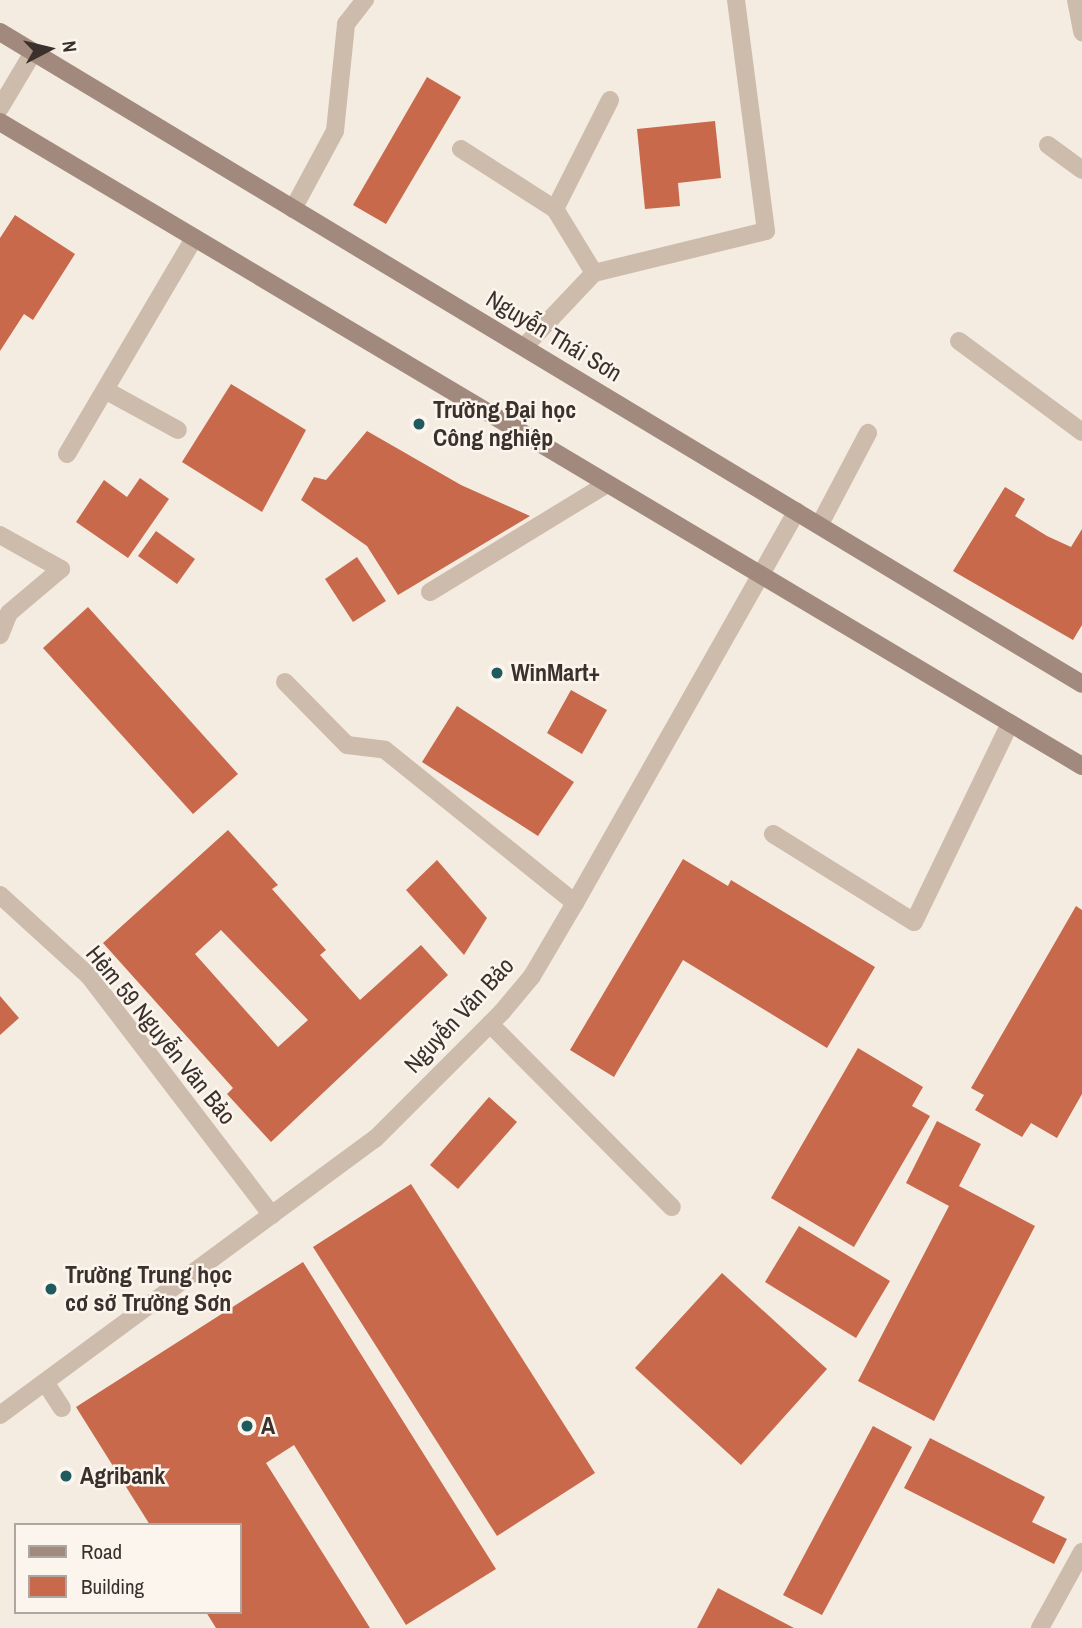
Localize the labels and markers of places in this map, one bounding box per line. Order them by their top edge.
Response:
place label: Trường Đại học Công nghiệp [433,396,576,452]
marker: Trường Đại học Công nghiệp [411,416,427,432]
place label: WinMart+ [511,659,600,687]
marker: WinMart+ [489,665,505,681]
place label: Trường Trung học cơ sở Trường Sơn [65,1261,232,1317]
marker: Trường Trung học cơ sở Trường Sơn [43,1281,59,1297]
place label: A [261,1412,275,1440]
marker: A [239,1418,255,1434]
place label: Agribank [80,1462,165,1490]
marker: Agribank [58,1468,74,1484]

